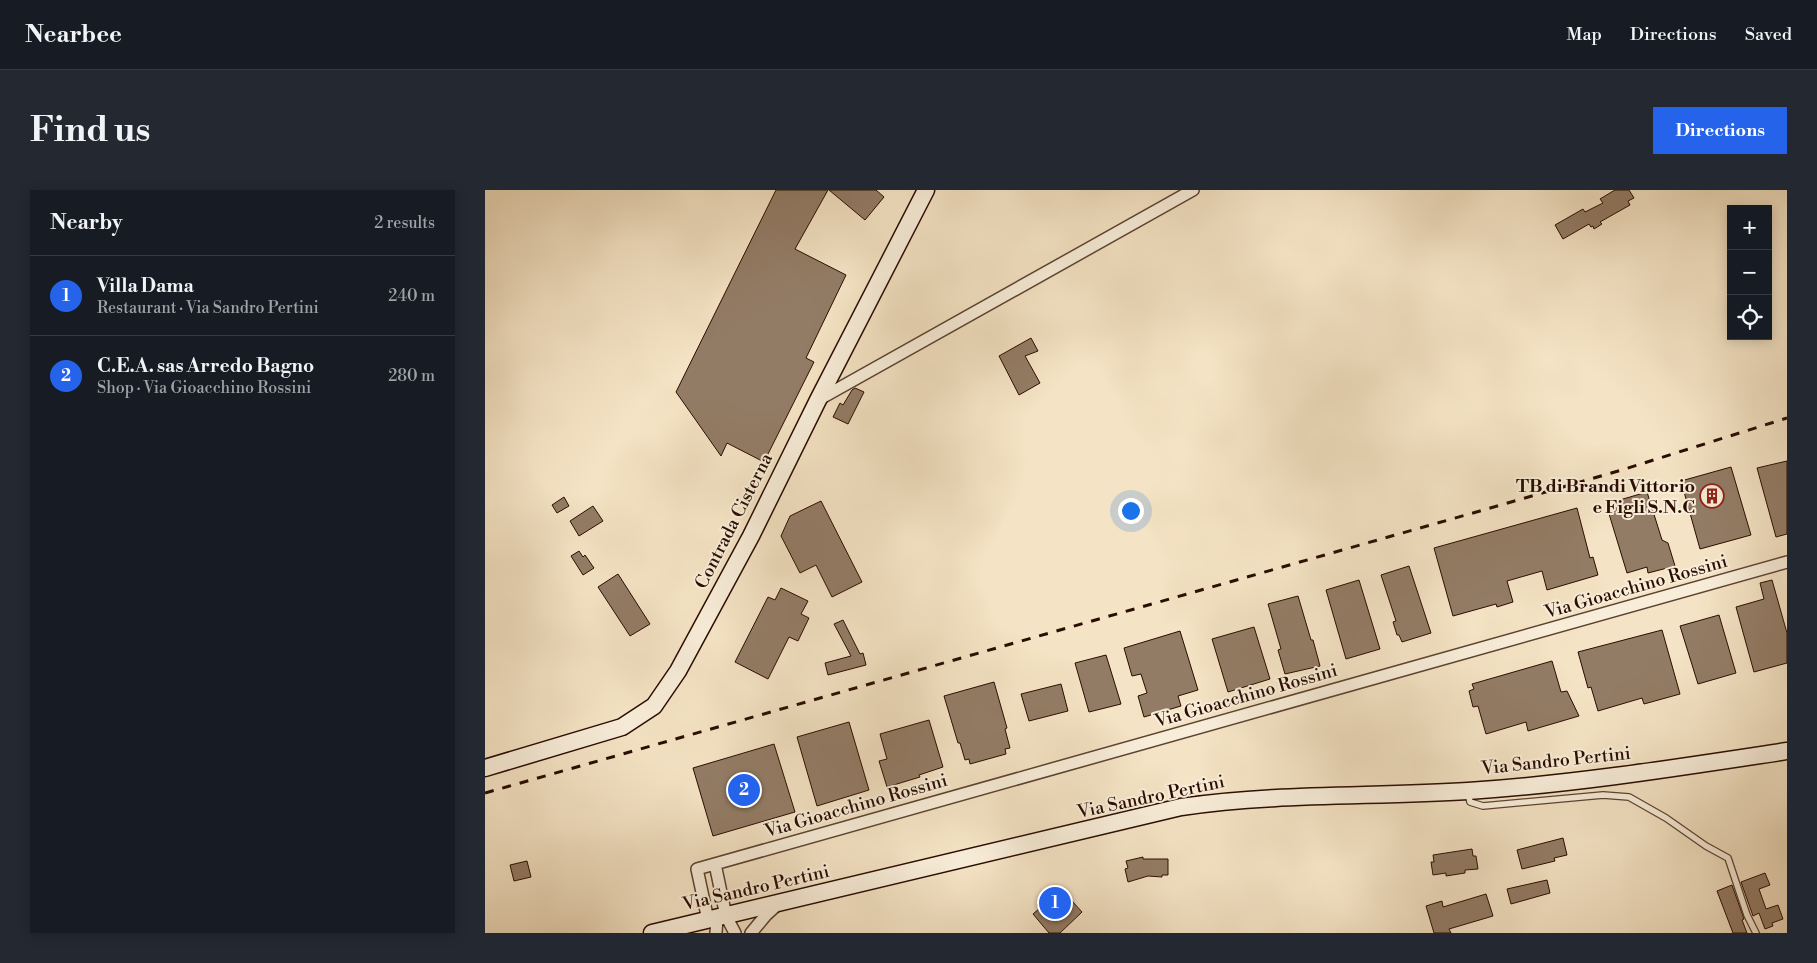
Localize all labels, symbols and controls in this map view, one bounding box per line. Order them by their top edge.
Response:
text: Nearbee [25,20,122,50]
text: Map [1566,23,1602,46]
text: Directions [1630,23,1717,46]
text: Saved [1745,23,1792,46]
button: Directions [1653,107,1787,154]
text: Find us [30,109,150,152]
map controls [1727,205,1772,340]
button: + [1727,205,1772,250]
text: Nearby [50,210,123,236]
text: 2 results [374,213,435,233]
button: − [1727,250,1772,295]
text: Villa Dama [97,274,194,298]
text: 1 [62,286,70,306]
text: 240 m [388,286,435,306]
button: locate [1727,295,1772,340]
text: Restaurant · Via Sandro Pertini [97,298,319,318]
text: C.E.A. sas Arredo Bagno [97,354,314,378]
text: 2 [61,366,71,386]
text: 280 m [388,366,435,386]
text: Shop · Via Gioacchino Rossini [97,378,311,398]
street label: Contrada Cisterna [690,449,778,593]
place label: TB di Brandi Vittorio e Figli S.N.C [1516,475,1695,519]
building icon: TB di Brandi Vittorio e Figli S.N.C [1699,483,1725,509]
your location [1118,498,1144,524]
street label: Via Gioacchino Rossini [1541,550,1730,624]
street label: Via Gioacchino Rossini [1151,659,1340,733]
street label: Via Sandro Pertini [1479,742,1632,780]
street label: Via Gioacchino Rossini [761,769,950,843]
street label: Via Sandro Pertini [1074,770,1227,824]
pin: 2 [728,771,760,809]
street label: Via Sandro Pertini [679,860,832,916]
pin: 1 [1039,884,1071,922]

